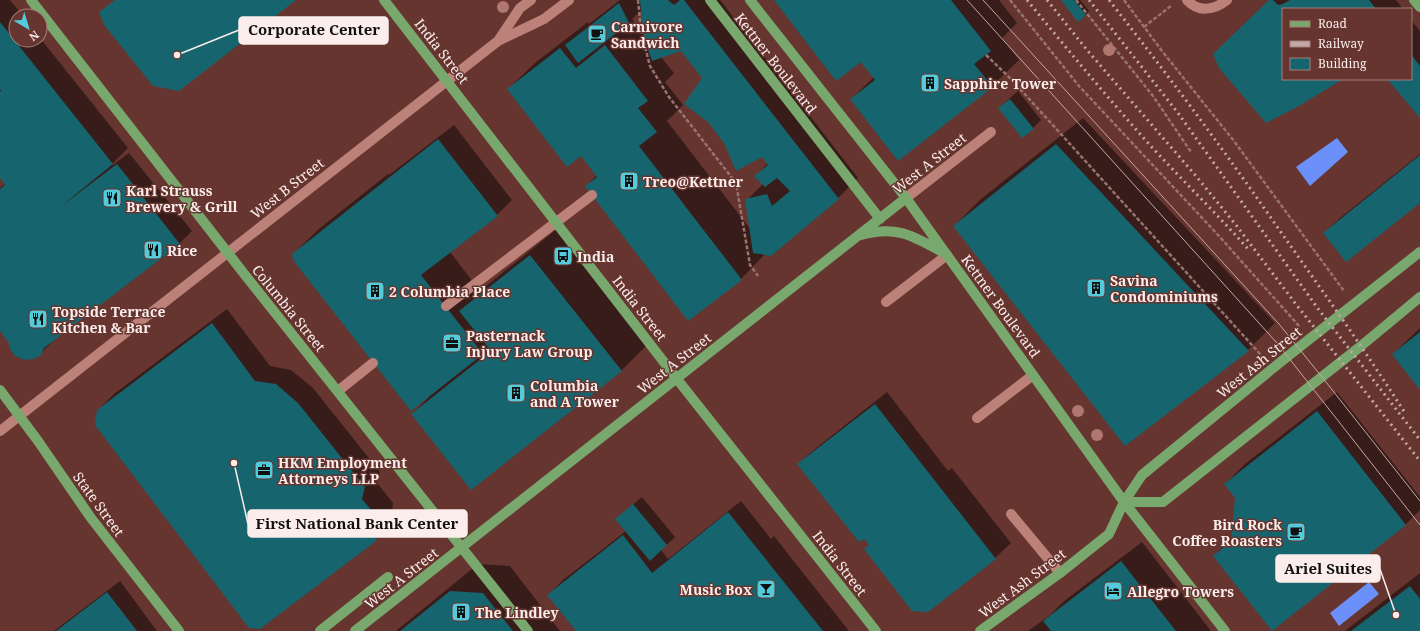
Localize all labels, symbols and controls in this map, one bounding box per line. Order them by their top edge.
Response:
north arrow [8,8,48,48]
legend [1282,8,1412,80]
street label: Kettner Boulevard [731,9,822,118]
street label: India Street [411,14,473,88]
text: Road [1318,15,1348,32]
callout: Corporate Center [239,17,388,44]
place label: Carnivore Sandwich [611,17,683,52]
text: Corporate Center [248,19,380,39]
cafe icon: Carnivore Sandwich [586,23,608,45]
text: N [26,28,42,45]
text: Railway [1318,35,1364,52]
text: Building [1318,55,1367,72]
building icon: Sapphire Tower [919,72,941,94]
place label: Sapphire Tower [944,74,1057,93]
street label: West A Street [888,128,970,198]
street label: West B Street [246,153,328,223]
building icon: Treo@Kettner [618,170,640,192]
place label: Treo@Kettner [643,172,744,191]
place label: Karl Strauss Brewery & Grill [126,181,238,216]
restaurant icon: Karl Strauss Brewery & Grill [101,187,123,209]
restaurant icon: Rice [142,239,164,261]
place label: Rice [167,241,197,260]
bus stop icon: India [552,245,574,267]
place label: India [577,247,614,266]
street label: Kettner Boulevard [957,251,1045,362]
street label: Columbia Street [248,261,330,356]
street label: India Street [609,271,671,345]
place label: Savina Condominiums [1110,271,1218,306]
building icon: Savina Condominiums [1085,277,1107,299]
building icon: 2 Columbia Place [364,280,386,302]
place label: 2 Columbia Place [389,282,510,301]
place label: Topside Terrace Kitchen & Bar [52,302,165,337]
restaurant icon: Topside Terrace Kitchen & Bar [27,308,49,330]
street label: West Ash Street [1213,322,1305,402]
place label: Pasternack Injury Law Group [466,326,592,361]
street label: West A Street [633,328,715,398]
office icon: Pasternack Injury Law Group [441,332,463,354]
place label: Columbia and A Tower [530,376,620,411]
building icon: Columbia and A Tower [505,382,527,404]
place label: HKM Employment Attorneys LLP [278,453,407,488]
office icon: HKM Employment Attorneys LLP [253,459,275,481]
street label: State Street [69,468,129,540]
callout: First National Bank Center [248,510,467,537]
text: First National Bank Center [256,513,459,533]
place label: Bird Rock Coffee Roasters [1172,515,1282,550]
cafe icon: Bird Rock Coffee Roasters [1285,521,1307,543]
street label: India Street [809,526,871,600]
street label: West A Street [360,543,442,613]
street label: West Ash Street [975,544,1069,622]
callout: Ariel Suites [1276,555,1380,582]
text: Ariel Suites [1284,558,1372,578]
bar icon: Music Box [755,578,777,600]
place label: Music Box [680,580,752,599]
hotel icon: Allegro Towers [1102,580,1124,602]
place label: Allegro Towers [1127,582,1234,601]
building icon: The Lindley [450,601,472,623]
place label: The Lindley [475,603,560,622]

